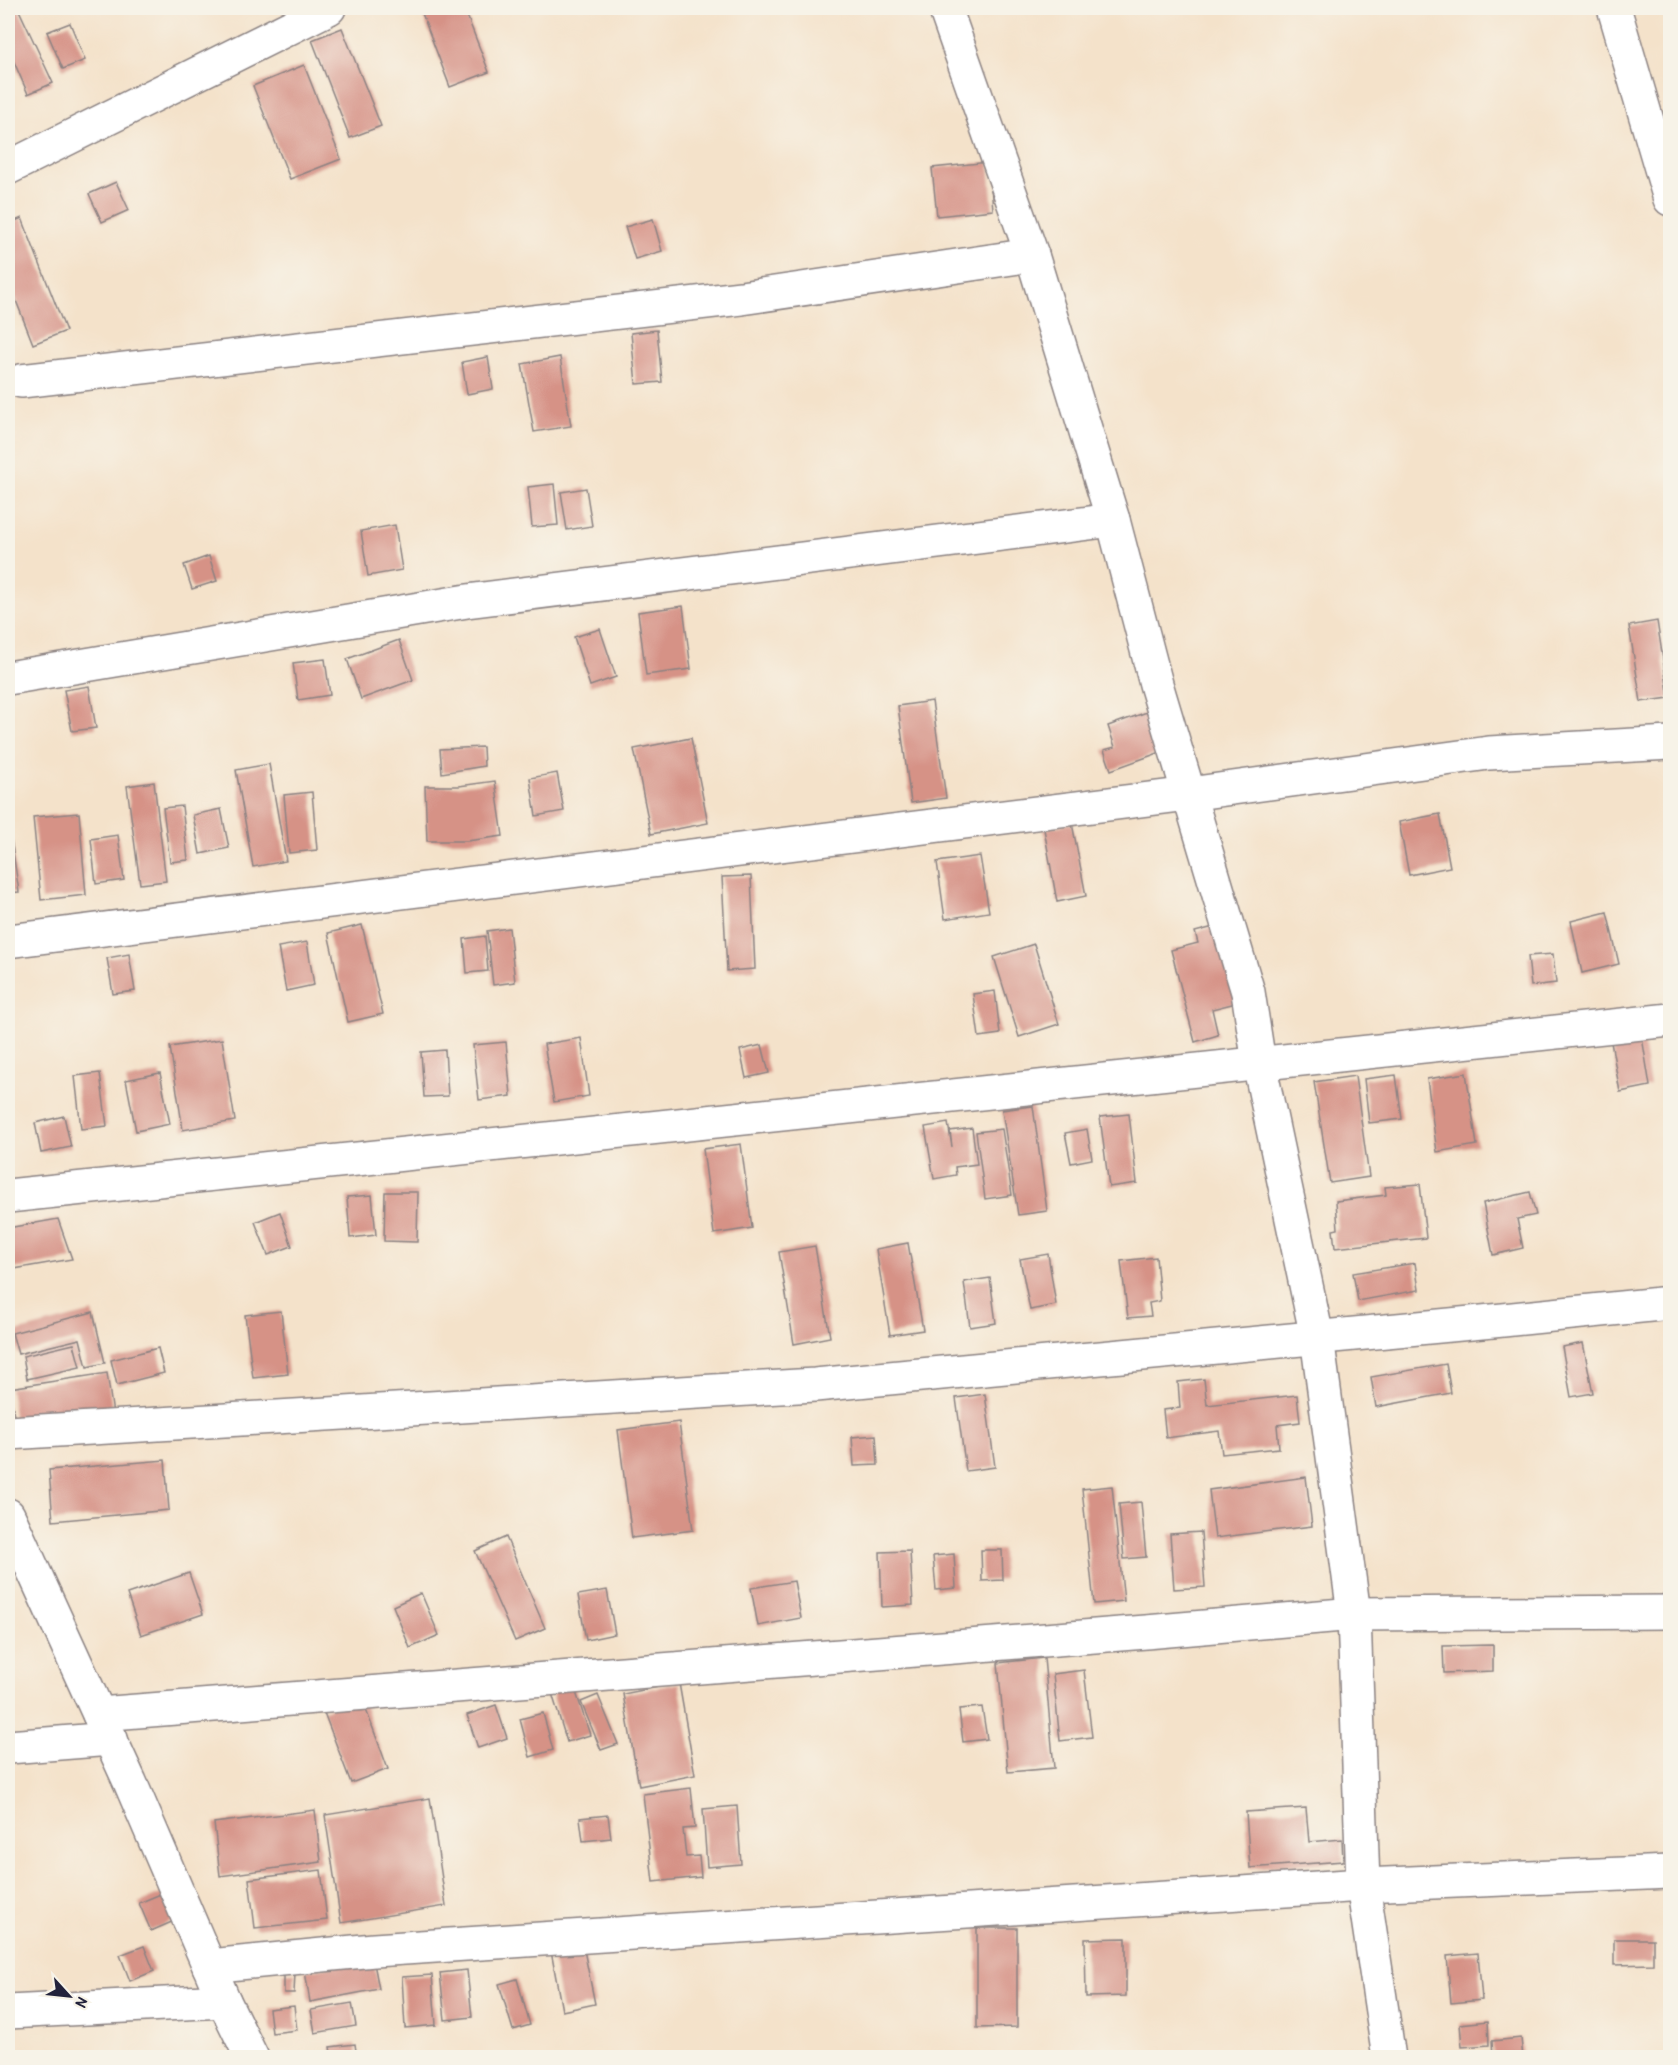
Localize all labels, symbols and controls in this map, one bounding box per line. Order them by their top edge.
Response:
north arrow [39,1966,99,2026]
text: N [70,1994,94,2012]

